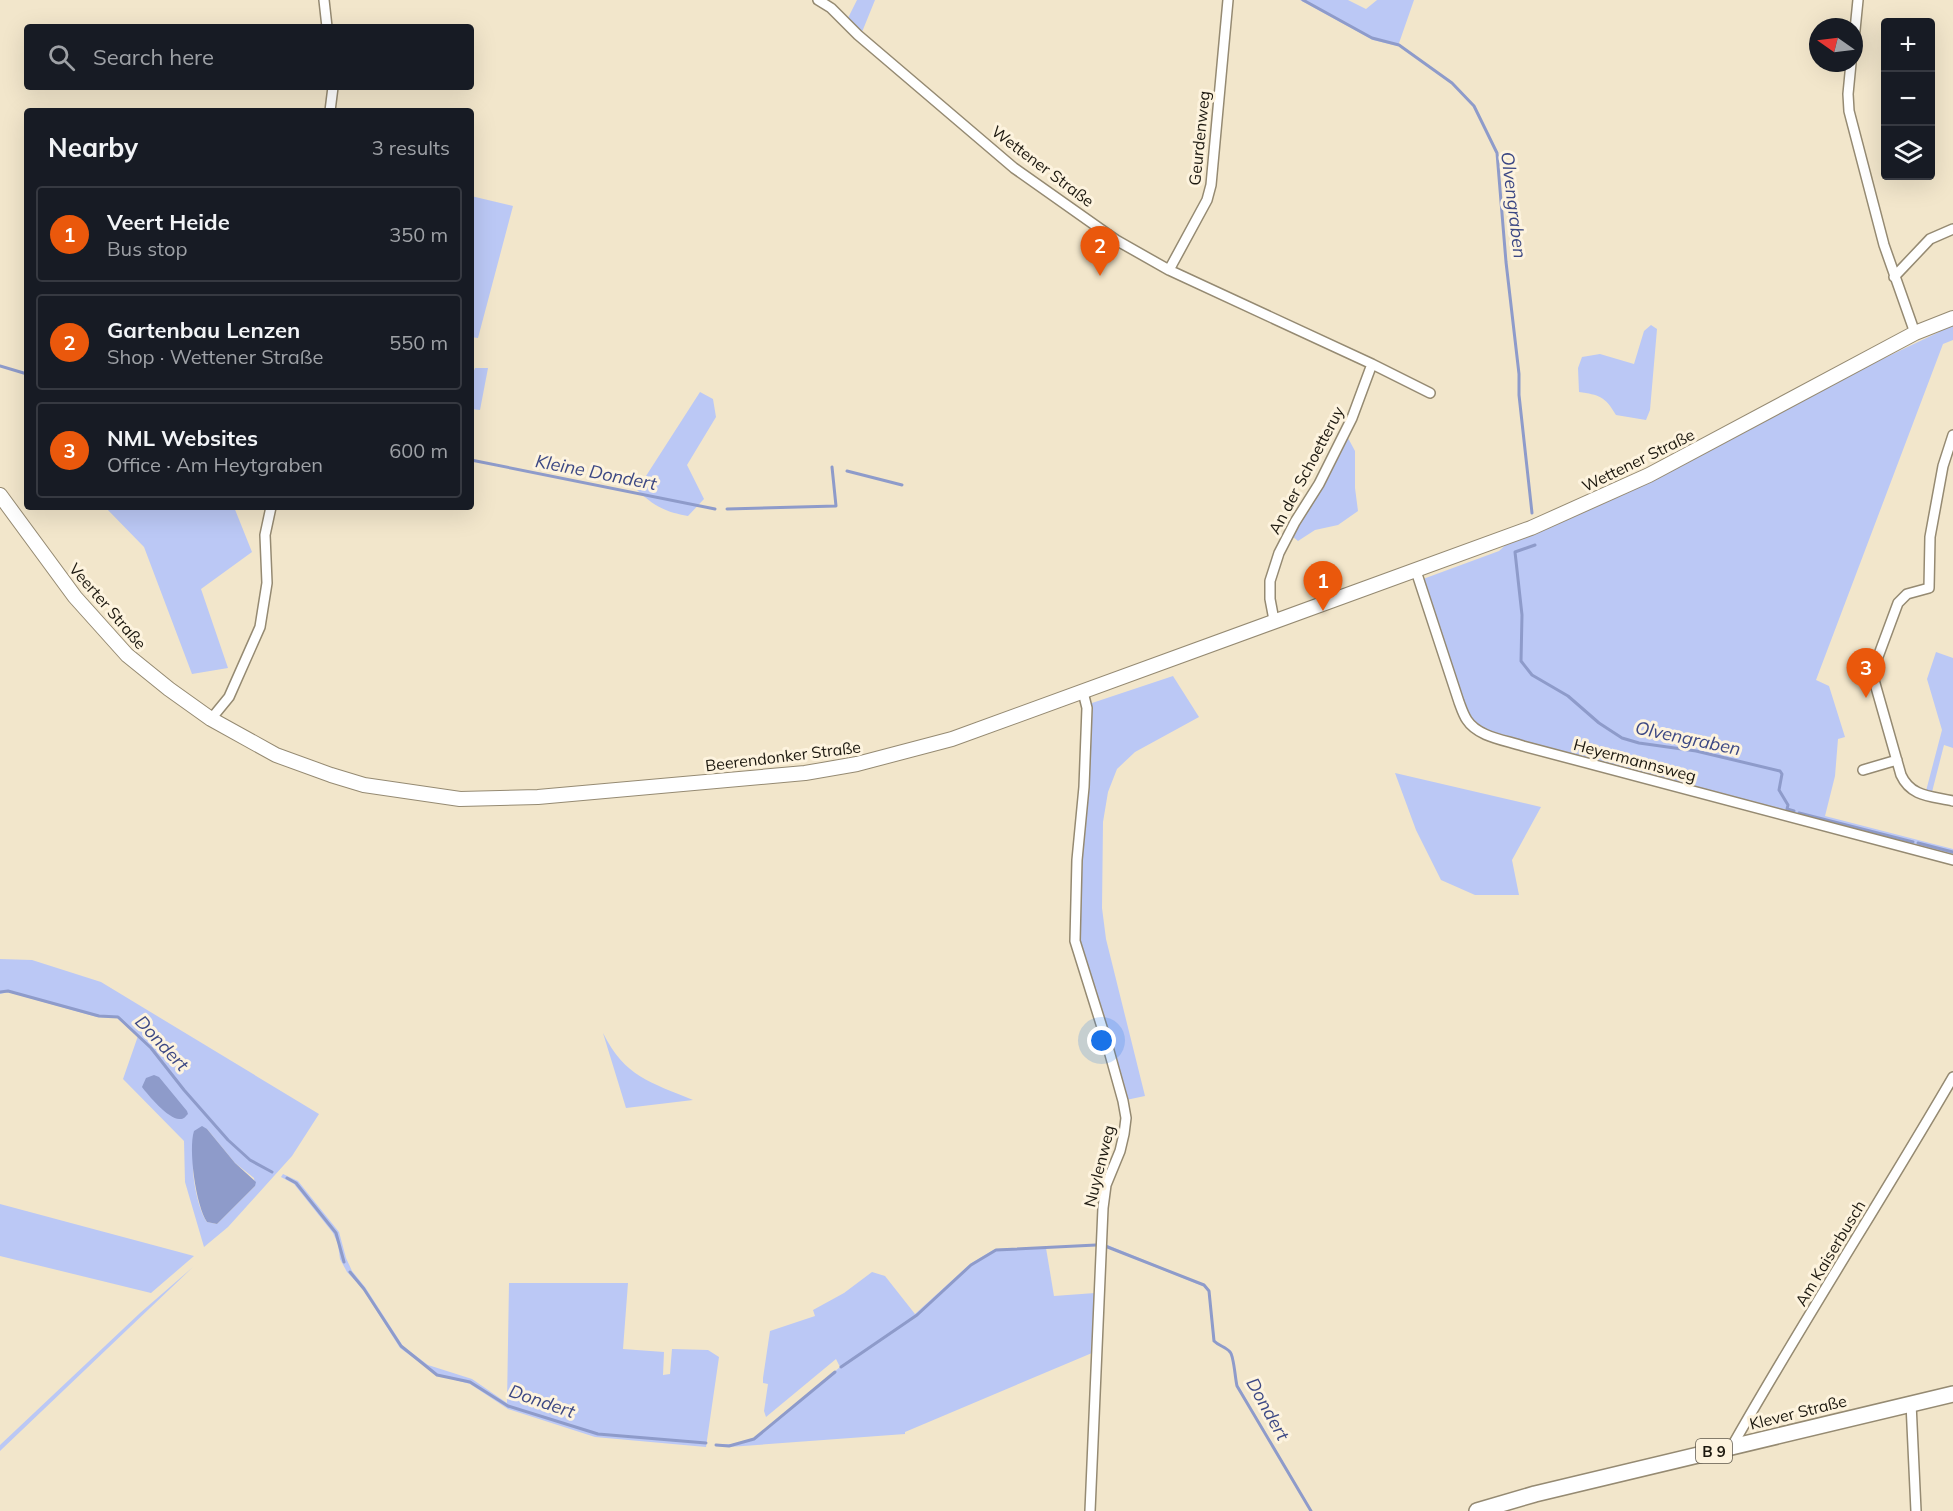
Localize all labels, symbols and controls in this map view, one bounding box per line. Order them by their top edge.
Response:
north arrow [1809,18,1863,72]
map controls [1881,18,1935,180]
button: + [1881,18,1935,72]
search box [24,24,474,90]
icon: search [45,41,78,74]
text: Search here [93,43,214,71]
button: − [1881,72,1935,126]
street label: Geurdenweg [1184,90,1214,186]
street label: Wettener Straße [988,121,1098,211]
button: layers [1881,126,1935,180]
text: Nearby [48,131,138,164]
text: 3 results [372,135,450,160]
water label: Olvengraben [1496,150,1532,260]
text: Veert Heide [107,208,230,236]
text: 1 [64,222,76,247]
text: 350 m [389,222,448,247]
pin: 2 [1080,226,1120,276]
text: Bus stop [107,236,187,261]
text: Gartenbau Lenzen [107,316,300,344]
text: 2 [64,330,76,355]
text: 550 m [389,330,448,355]
text: Shop · Wettener Straße [107,344,323,369]
street label: An der Schoetteruy [1264,402,1348,537]
text: NML Websites [107,424,258,452]
street label: Wettener Straße [1578,424,1698,496]
text: 3 [64,438,76,463]
text: 600 m [389,438,448,463]
water label: Kleine Dondert [533,449,659,495]
text: Office · Am Heytgraben [107,452,323,477]
street label: Veerter Straße [65,559,151,653]
pin: 1 [1304,562,1342,611]
pin: 3 [1846,648,1886,698]
water label: Olvengraben [1633,716,1743,760]
street label: Heyermannsweg [1572,734,1698,786]
street label: Beerendonker Straße [704,737,862,775]
water label: Dondert [130,1010,194,1076]
your location [1087,1026,1116,1055]
street label: Nuylenweg [1079,1123,1119,1209]
street label: Am Kaiserbusch [1791,1196,1869,1310]
water label: Dondert [1241,1374,1295,1445]
water label: Dondert [506,1379,579,1423]
street label: Klever Straße [1747,1390,1849,1434]
road number: B 9 [1696,1439,1732,1463]

